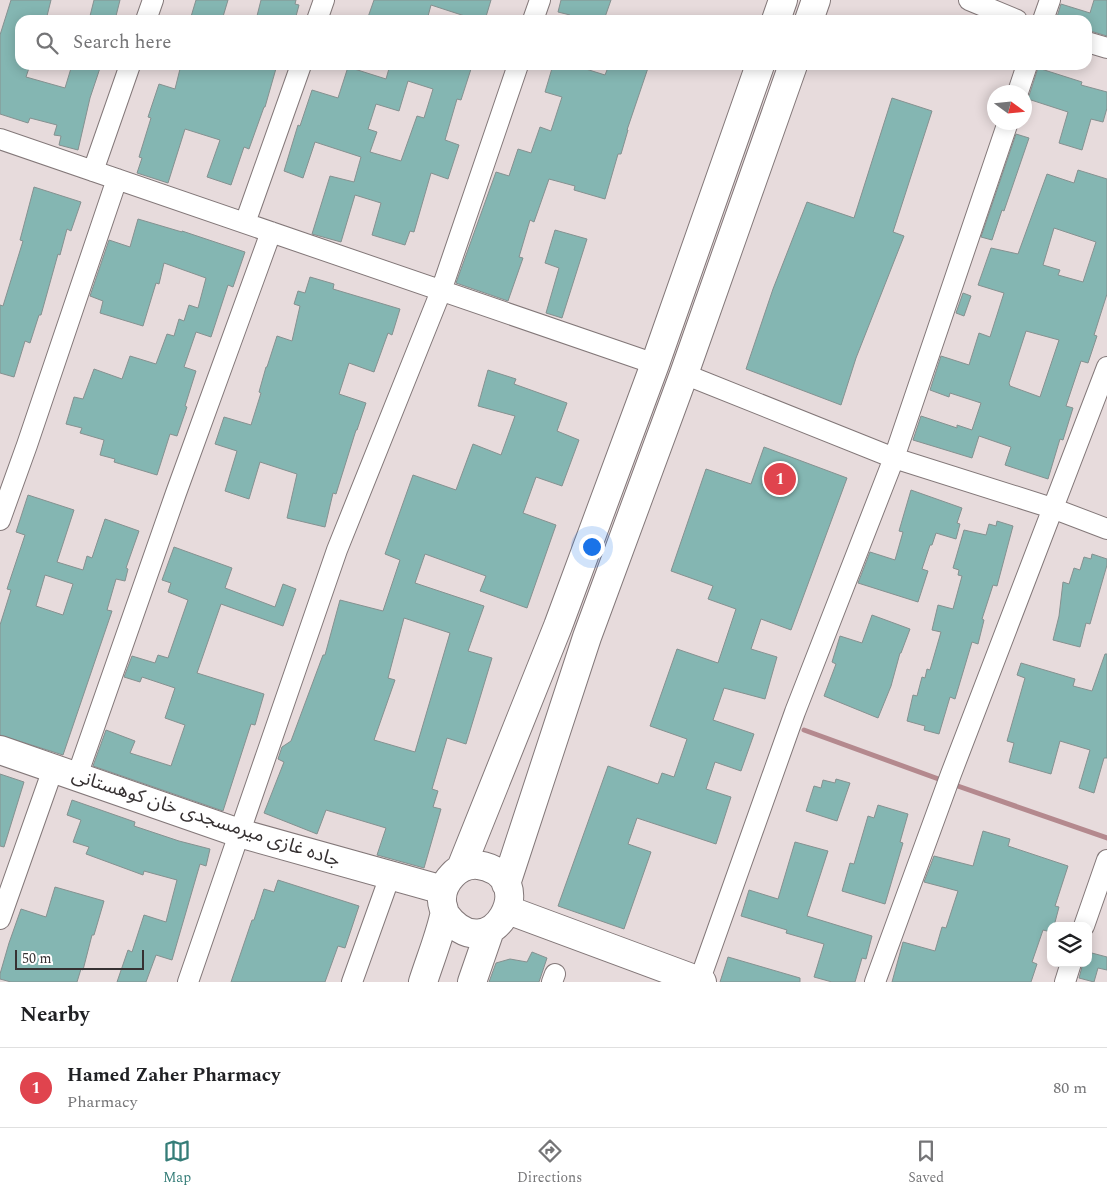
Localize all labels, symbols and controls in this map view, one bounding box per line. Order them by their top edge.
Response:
search box [15,15,1092,70]
text: Search here [73,28,172,57]
icon: search [33,29,61,57]
north arrow [987,85,1032,130]
pin: 1 [764,460,796,498]
your location [579,534,605,560]
street label: جاده غازی میرمسجدی خان کوهستانی [68,761,344,875]
map controls [1047,922,1092,967]
button: layers [1047,922,1092,967]
scale bar [15,947,144,970]
text: 50 m [22,948,52,969]
text: Nearby [20,999,90,1031]
text: Hamed Zaher Pharmacy [67,1061,280,1090]
text: 1 [32,1076,40,1100]
text: 80 m [1053,1076,1087,1100]
text: Pharmacy [67,1090,137,1114]
tab: Map [163,1137,191,1188]
tab: Directions [517,1137,582,1188]
tab: Saved [908,1137,944,1188]

